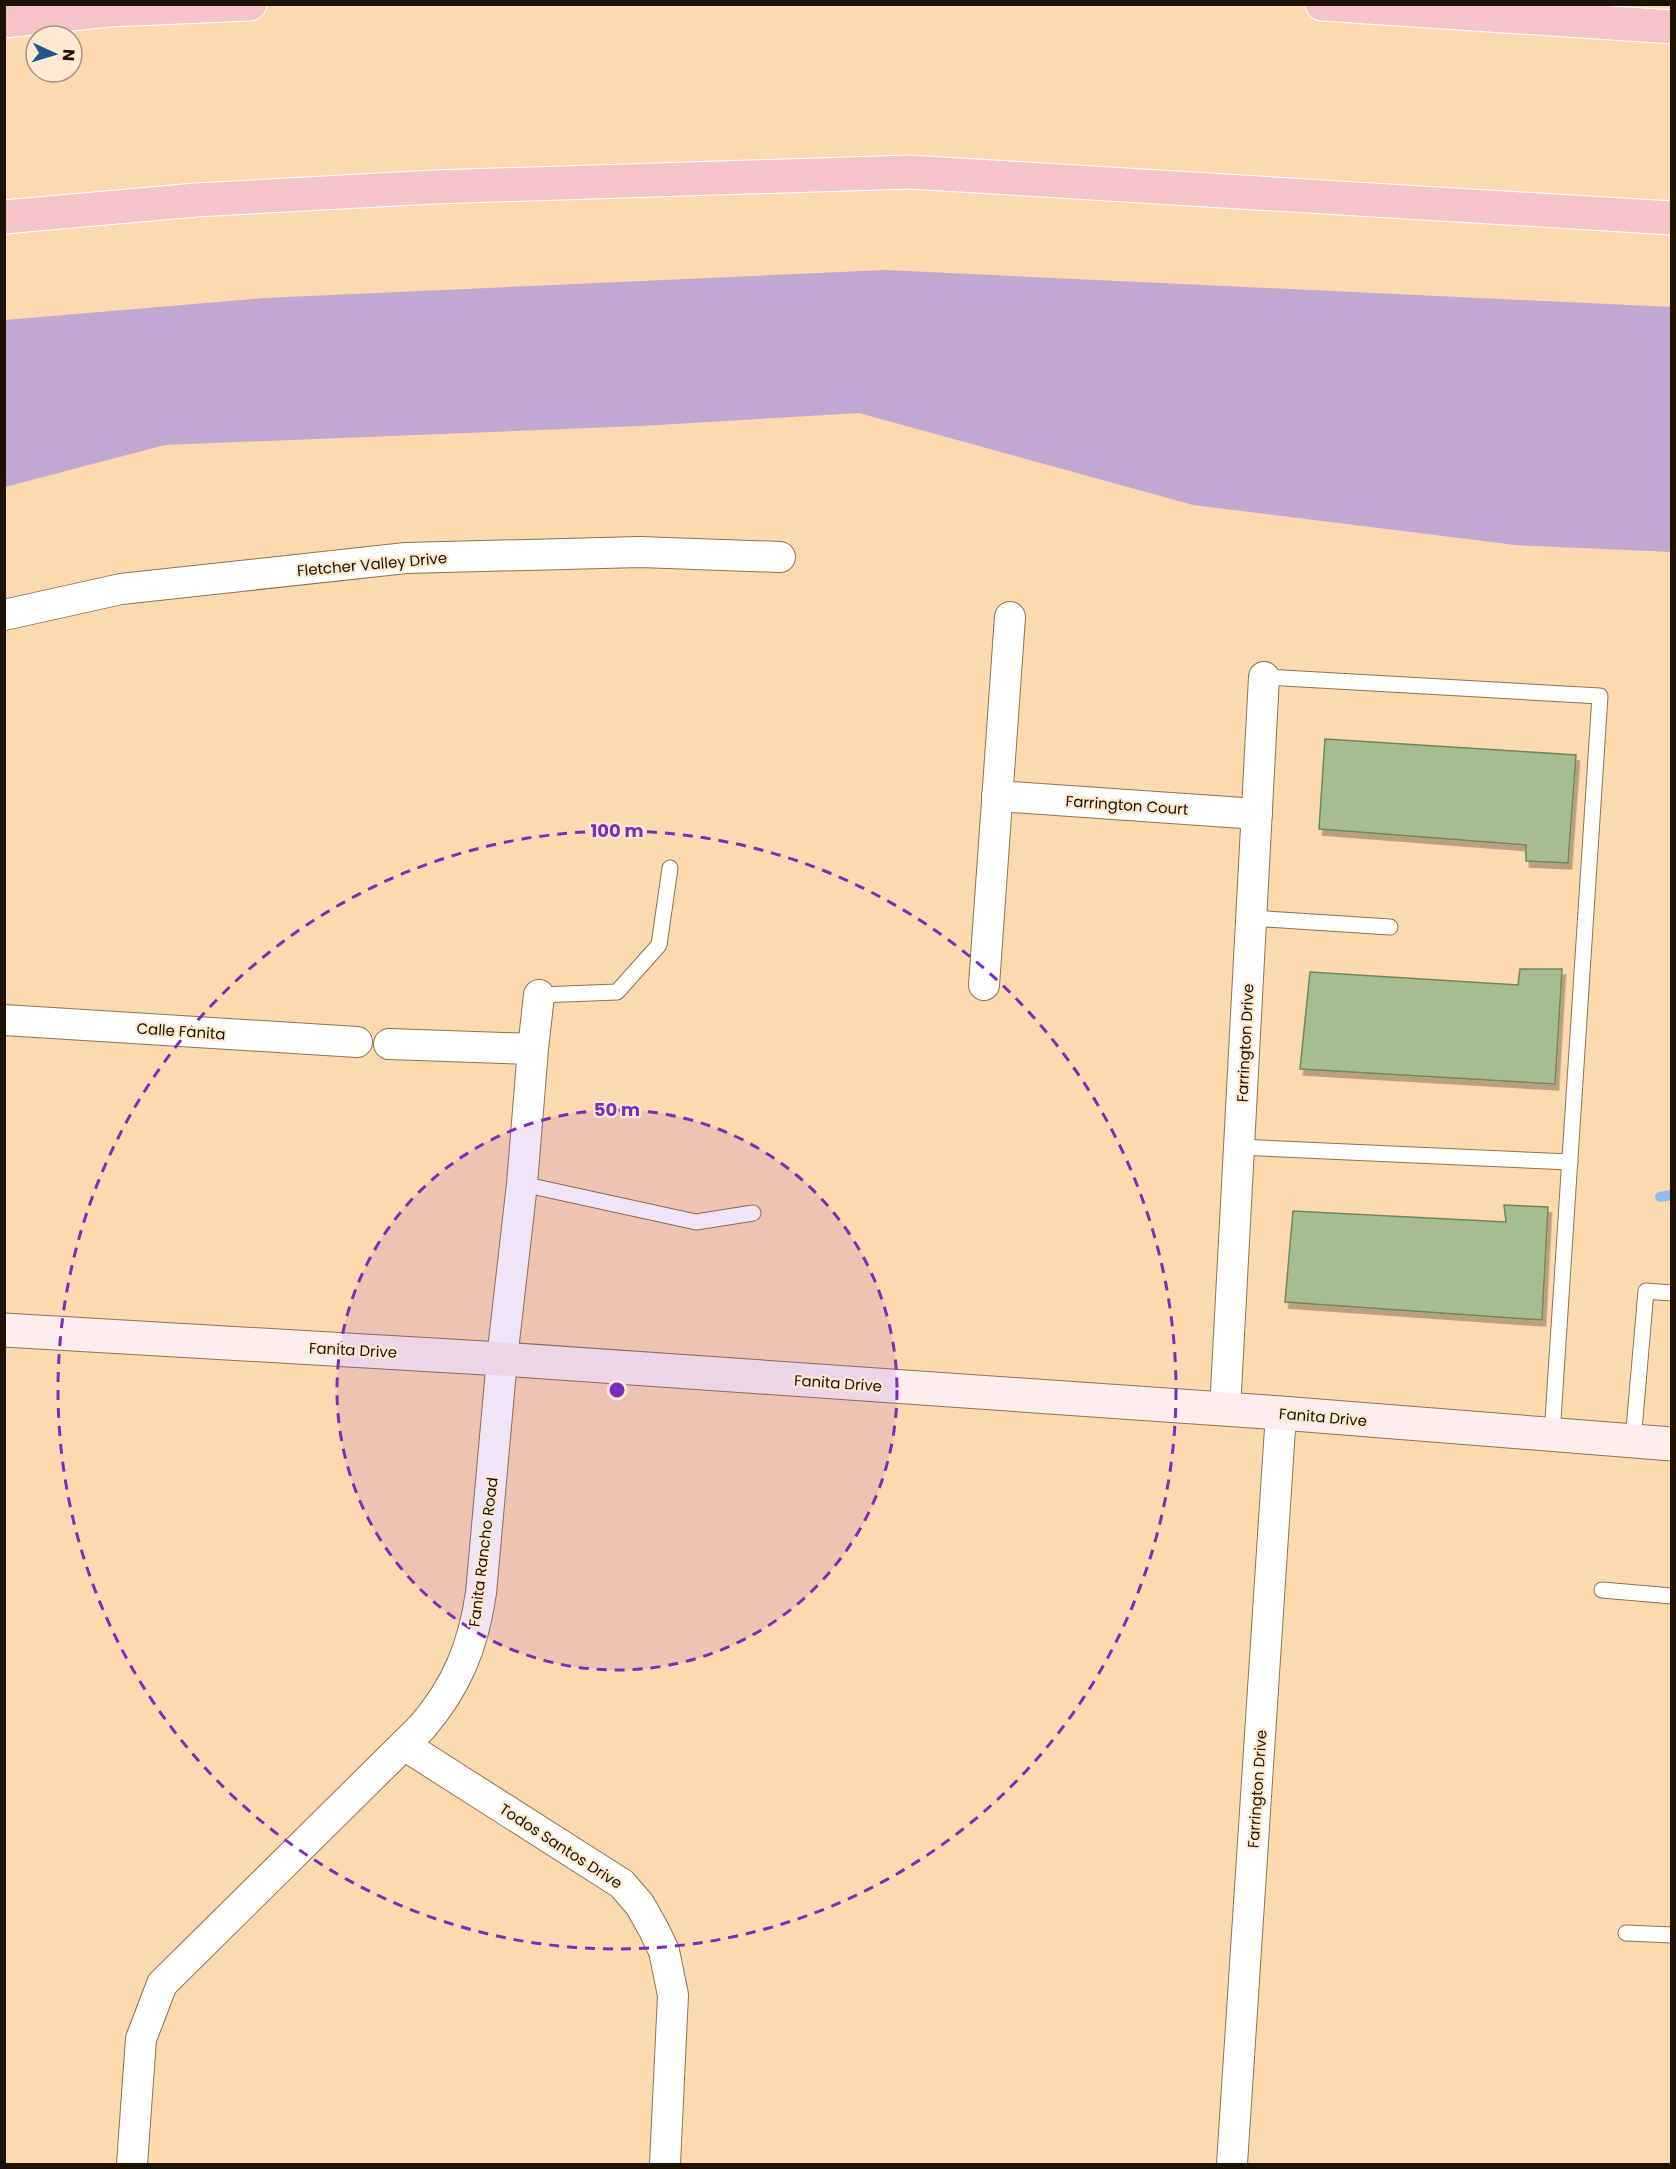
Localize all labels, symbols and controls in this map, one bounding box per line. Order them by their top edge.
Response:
north arrow [24,24,84,84]
text: N [57,48,80,62]
street label: Fletcher Valley Drive [296,547,448,581]
street label: Farrington Court [1065,790,1189,820]
text: 100 m [590,818,644,843]
street label: Farrington Drive [1231,983,1259,1103]
street label: Calle Fanita [136,1017,226,1045]
text: 50 m [594,1097,640,1122]
street label: Fanita Drive [308,1337,398,1363]
street label: Fanita Drive [793,1369,883,1397]
centre of rings [607,1380,627,1400]
street label: Fanita Drive [1278,1403,1368,1431]
street label: Fanita Rancho Road [463,1476,503,1628]
street label: Farrington Drive [1242,1729,1272,1849]
street label: Todos Santos Drive [496,1798,626,1894]

